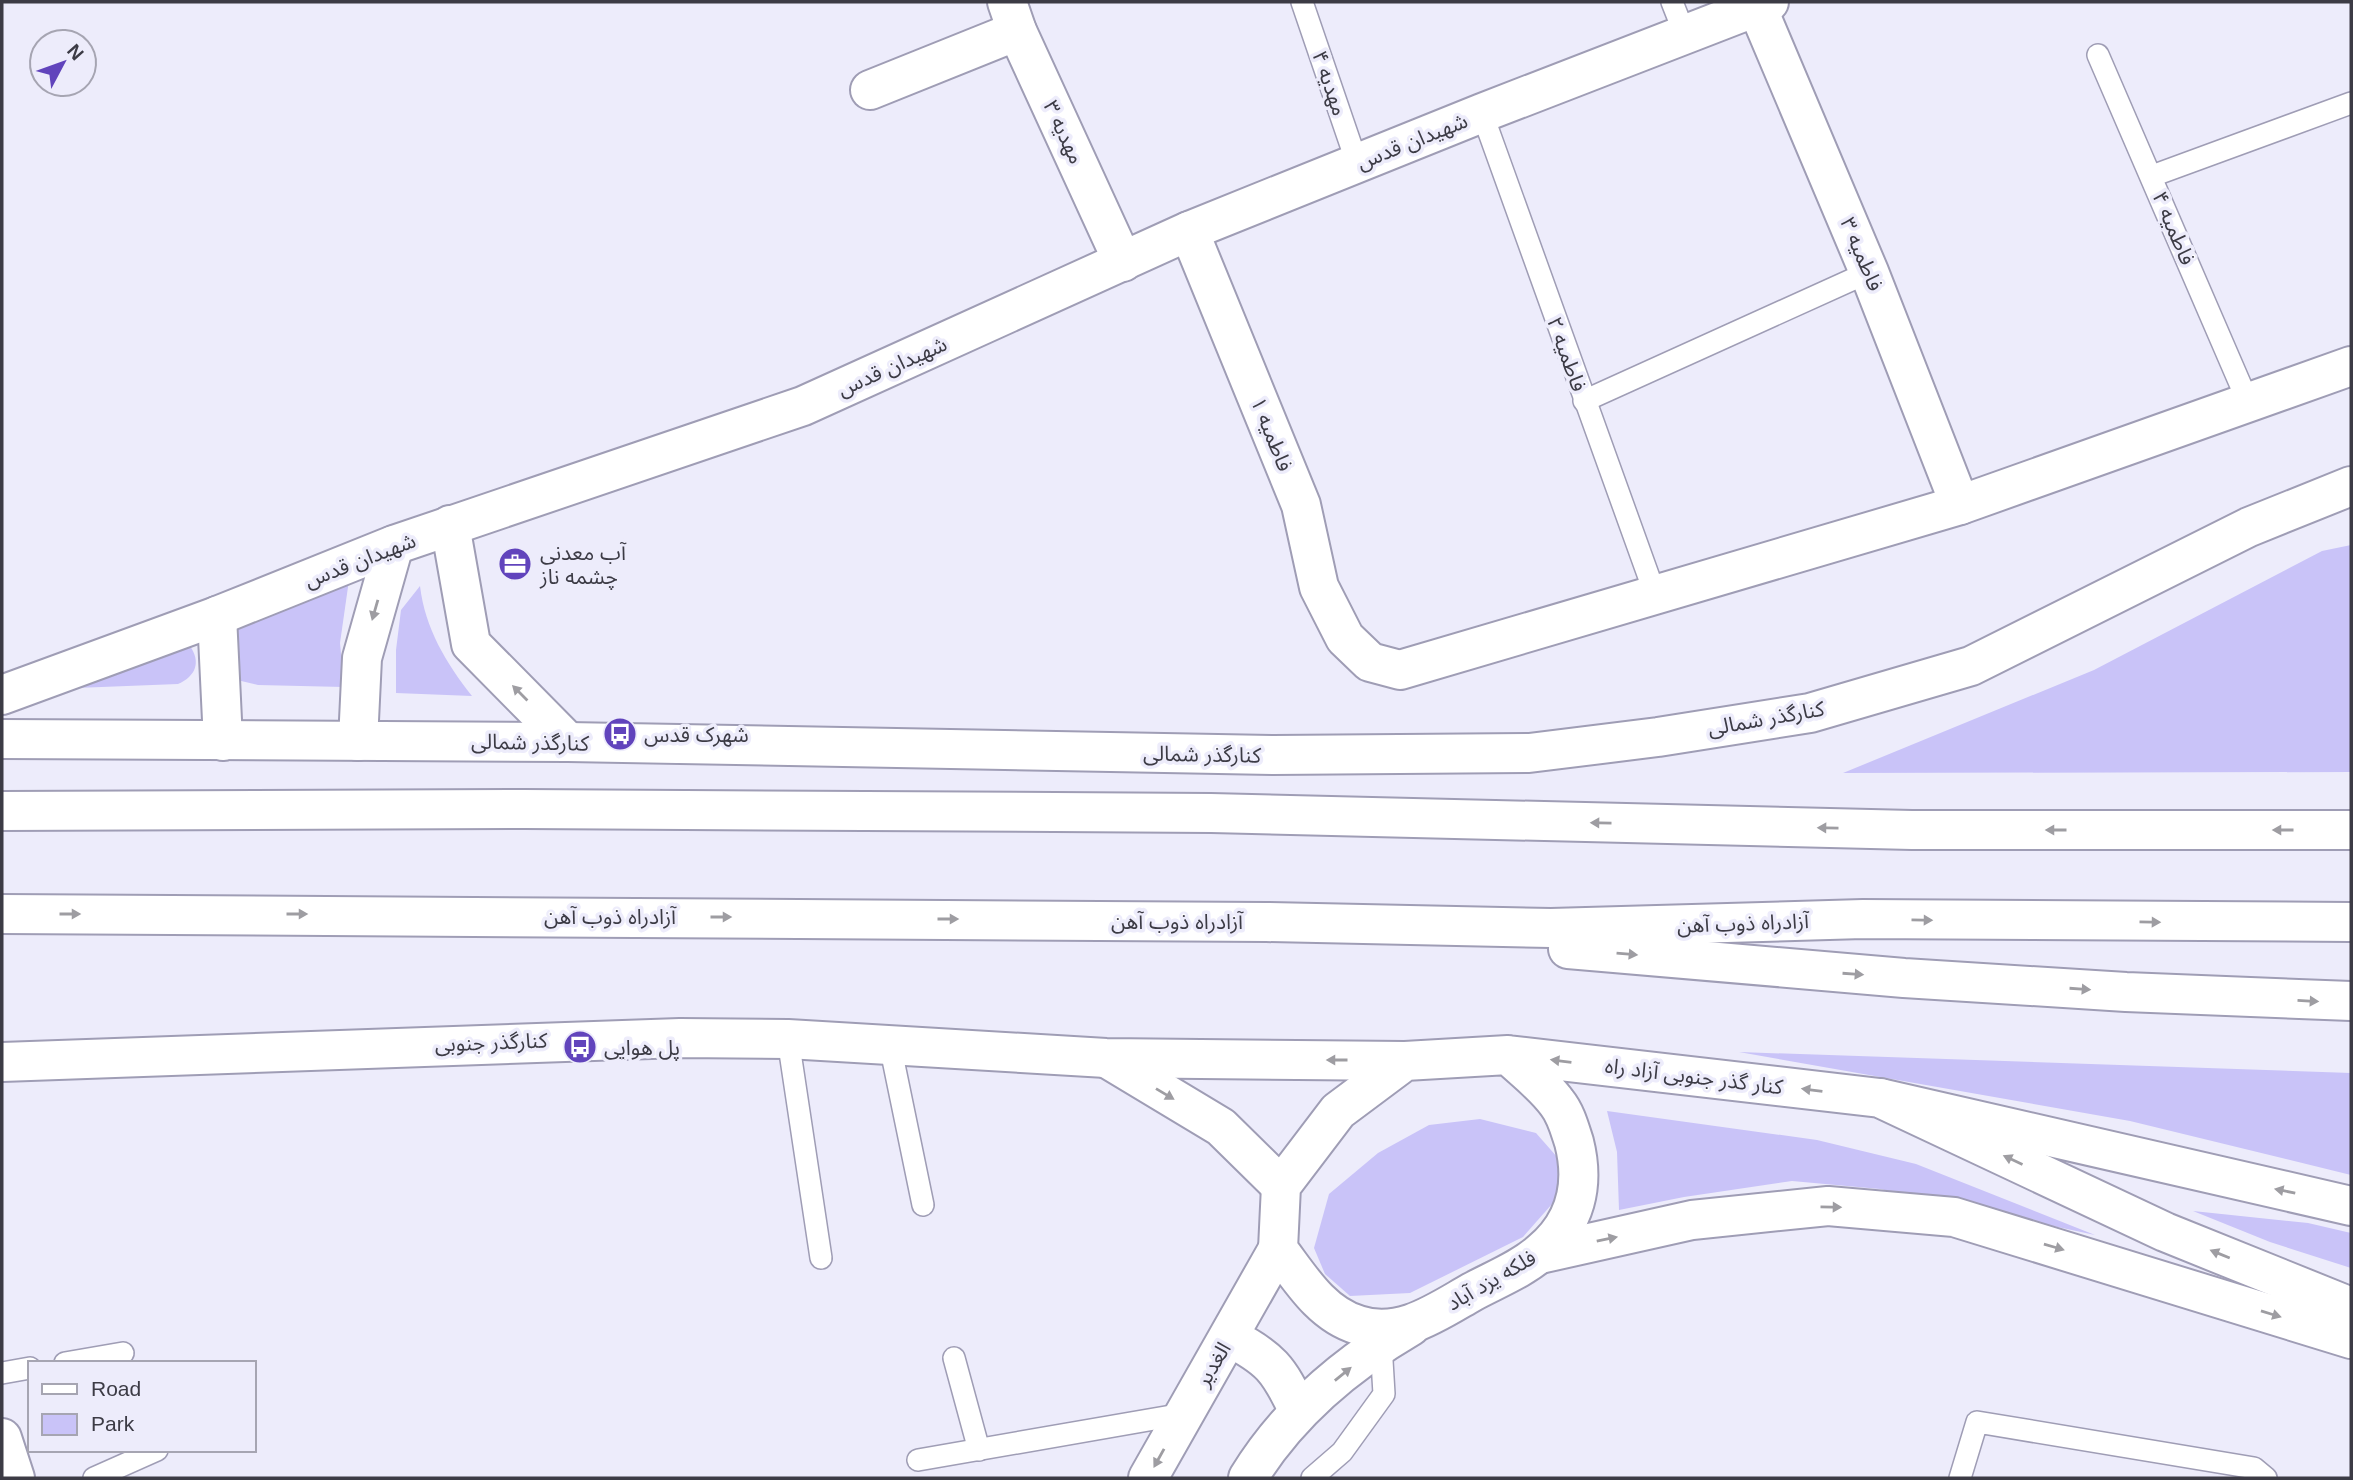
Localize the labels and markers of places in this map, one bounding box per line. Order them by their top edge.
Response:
place label: آب معدنی چشمه ناز [539,541,627,590]
office icon: آب معدنی چشمه ناز [496,545,534,583]
bus stop icon: شهرک قدس [601,715,639,753]
place label: شهرک قدس [644,723,749,747]
bus stop icon: پل هوایی [561,1028,599,1066]
place label: پل هوایی [604,1036,680,1061]

